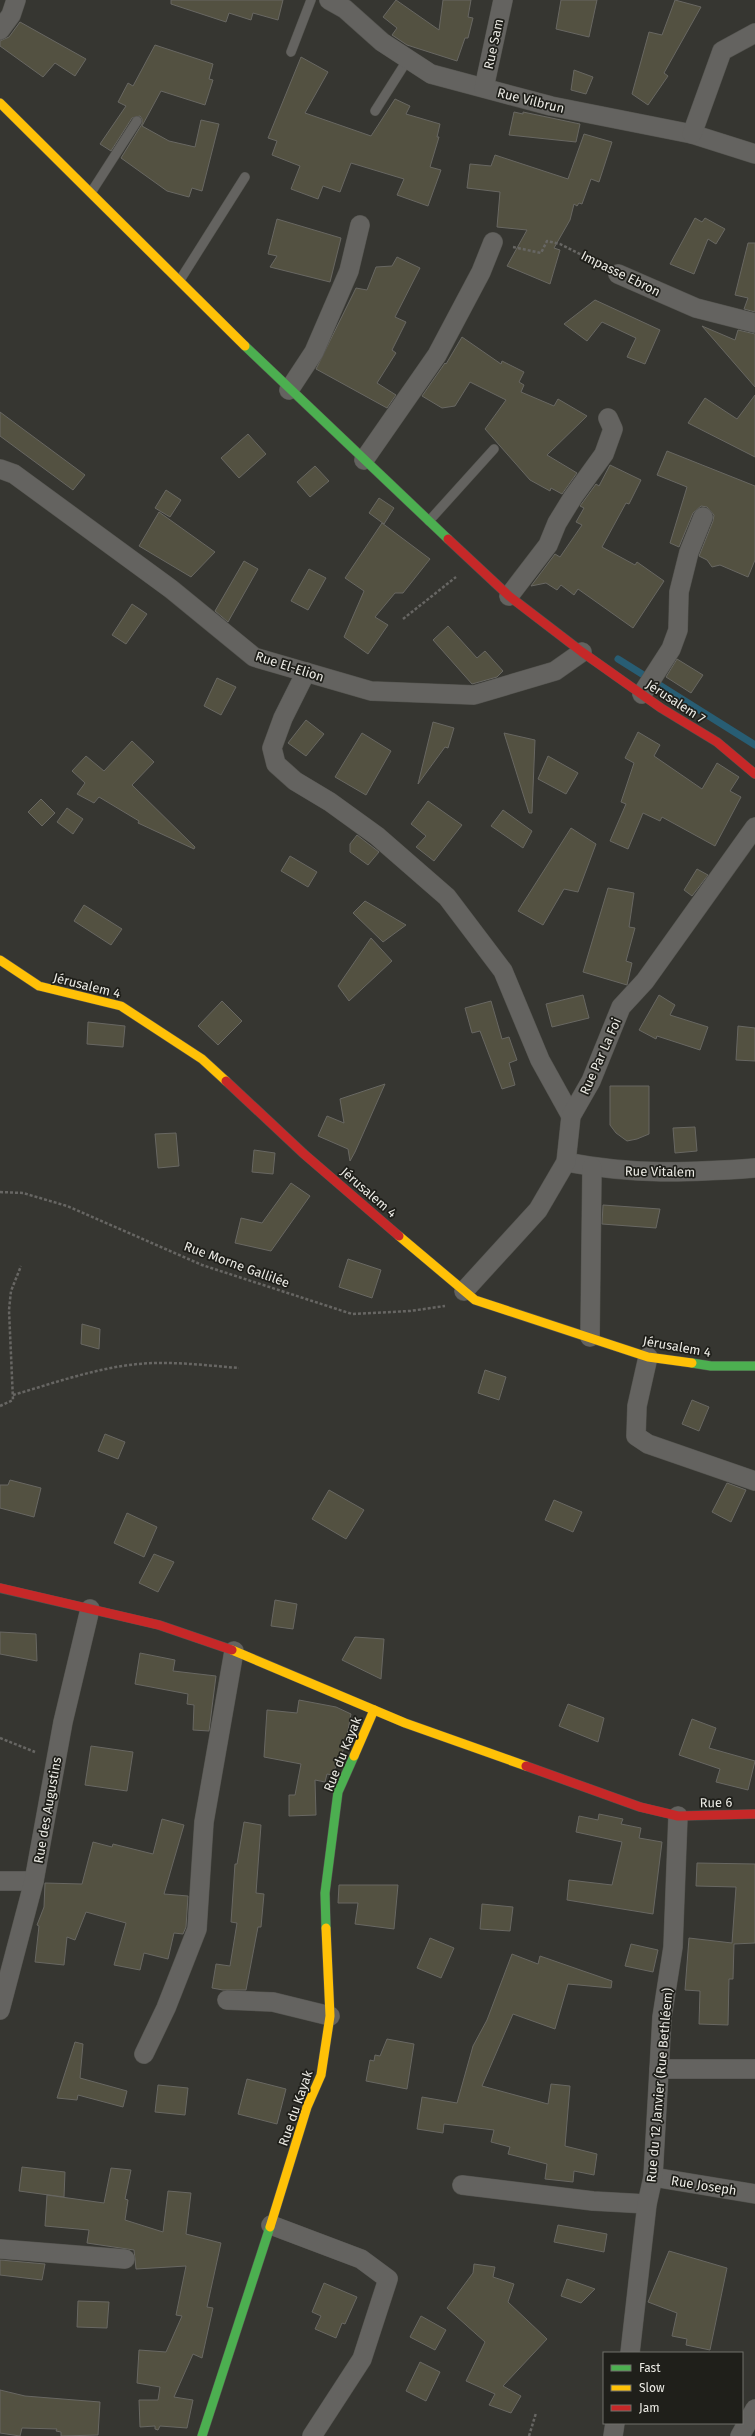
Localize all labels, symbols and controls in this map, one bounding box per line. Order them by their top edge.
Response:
street label: Rue Sam [481,17,506,71]
street label: Rue Vilbrun [496,85,566,116]
street label: Impasse Ebron [579,248,663,299]
street label: Rue El-Elion [254,648,326,685]
street label: Jérusalem 7 [643,677,708,726]
street label: Jérusalem 4 [52,970,122,1001]
street label: Rue Par La Foi [577,1016,624,1097]
street label: Rue Vitalem [625,1163,695,1180]
street label: Jérusalem 4 [338,1164,400,1221]
street label: Rue Morne Gallilée [182,1238,292,1291]
street label: Jérusalem 4 [642,1333,712,1360]
street label: Rue du Kayak [321,1714,364,1794]
street label: Rue des Augustins [31,1756,64,1864]
street label: Rue 6 [699,1795,733,1810]
street label: Rue du 12 Janvier (Rue Bethléem) [644,1987,675,2183]
street label: Rue du Kayak [276,2068,316,2148]
street label: Rue Joseph [670,2173,738,2198]
legend [603,2352,743,2424]
text: Fast [639,2361,661,2375]
text: Slow [639,2381,665,2395]
text: Jam [639,2401,659,2415]

